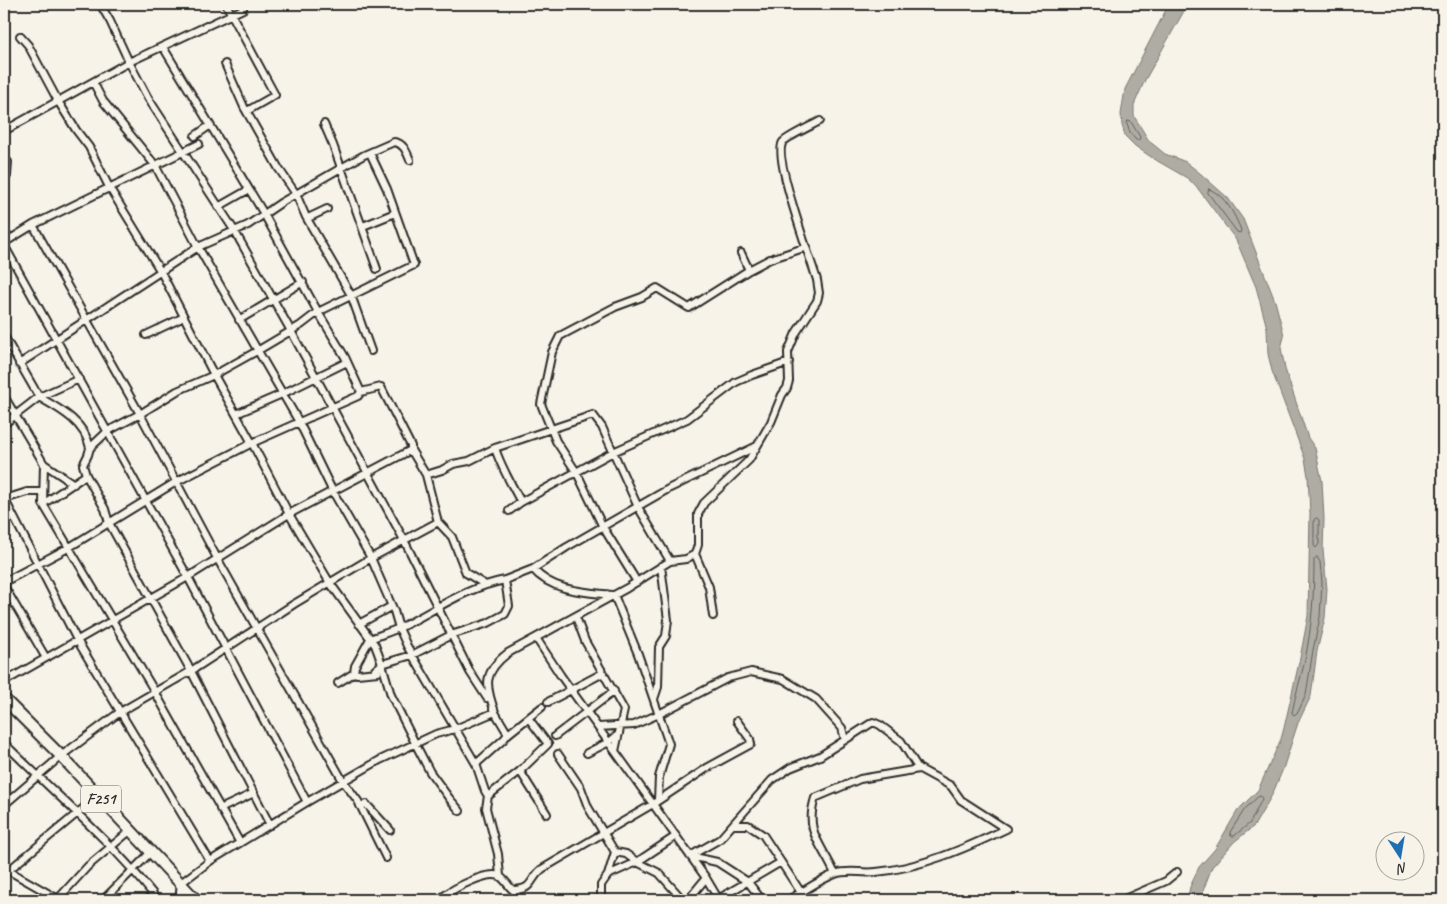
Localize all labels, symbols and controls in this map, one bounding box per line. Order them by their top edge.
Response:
road number: F251 [81,786,121,812]
north arrow [1374,832,1424,882]
text: N [1394,859,1409,878]

